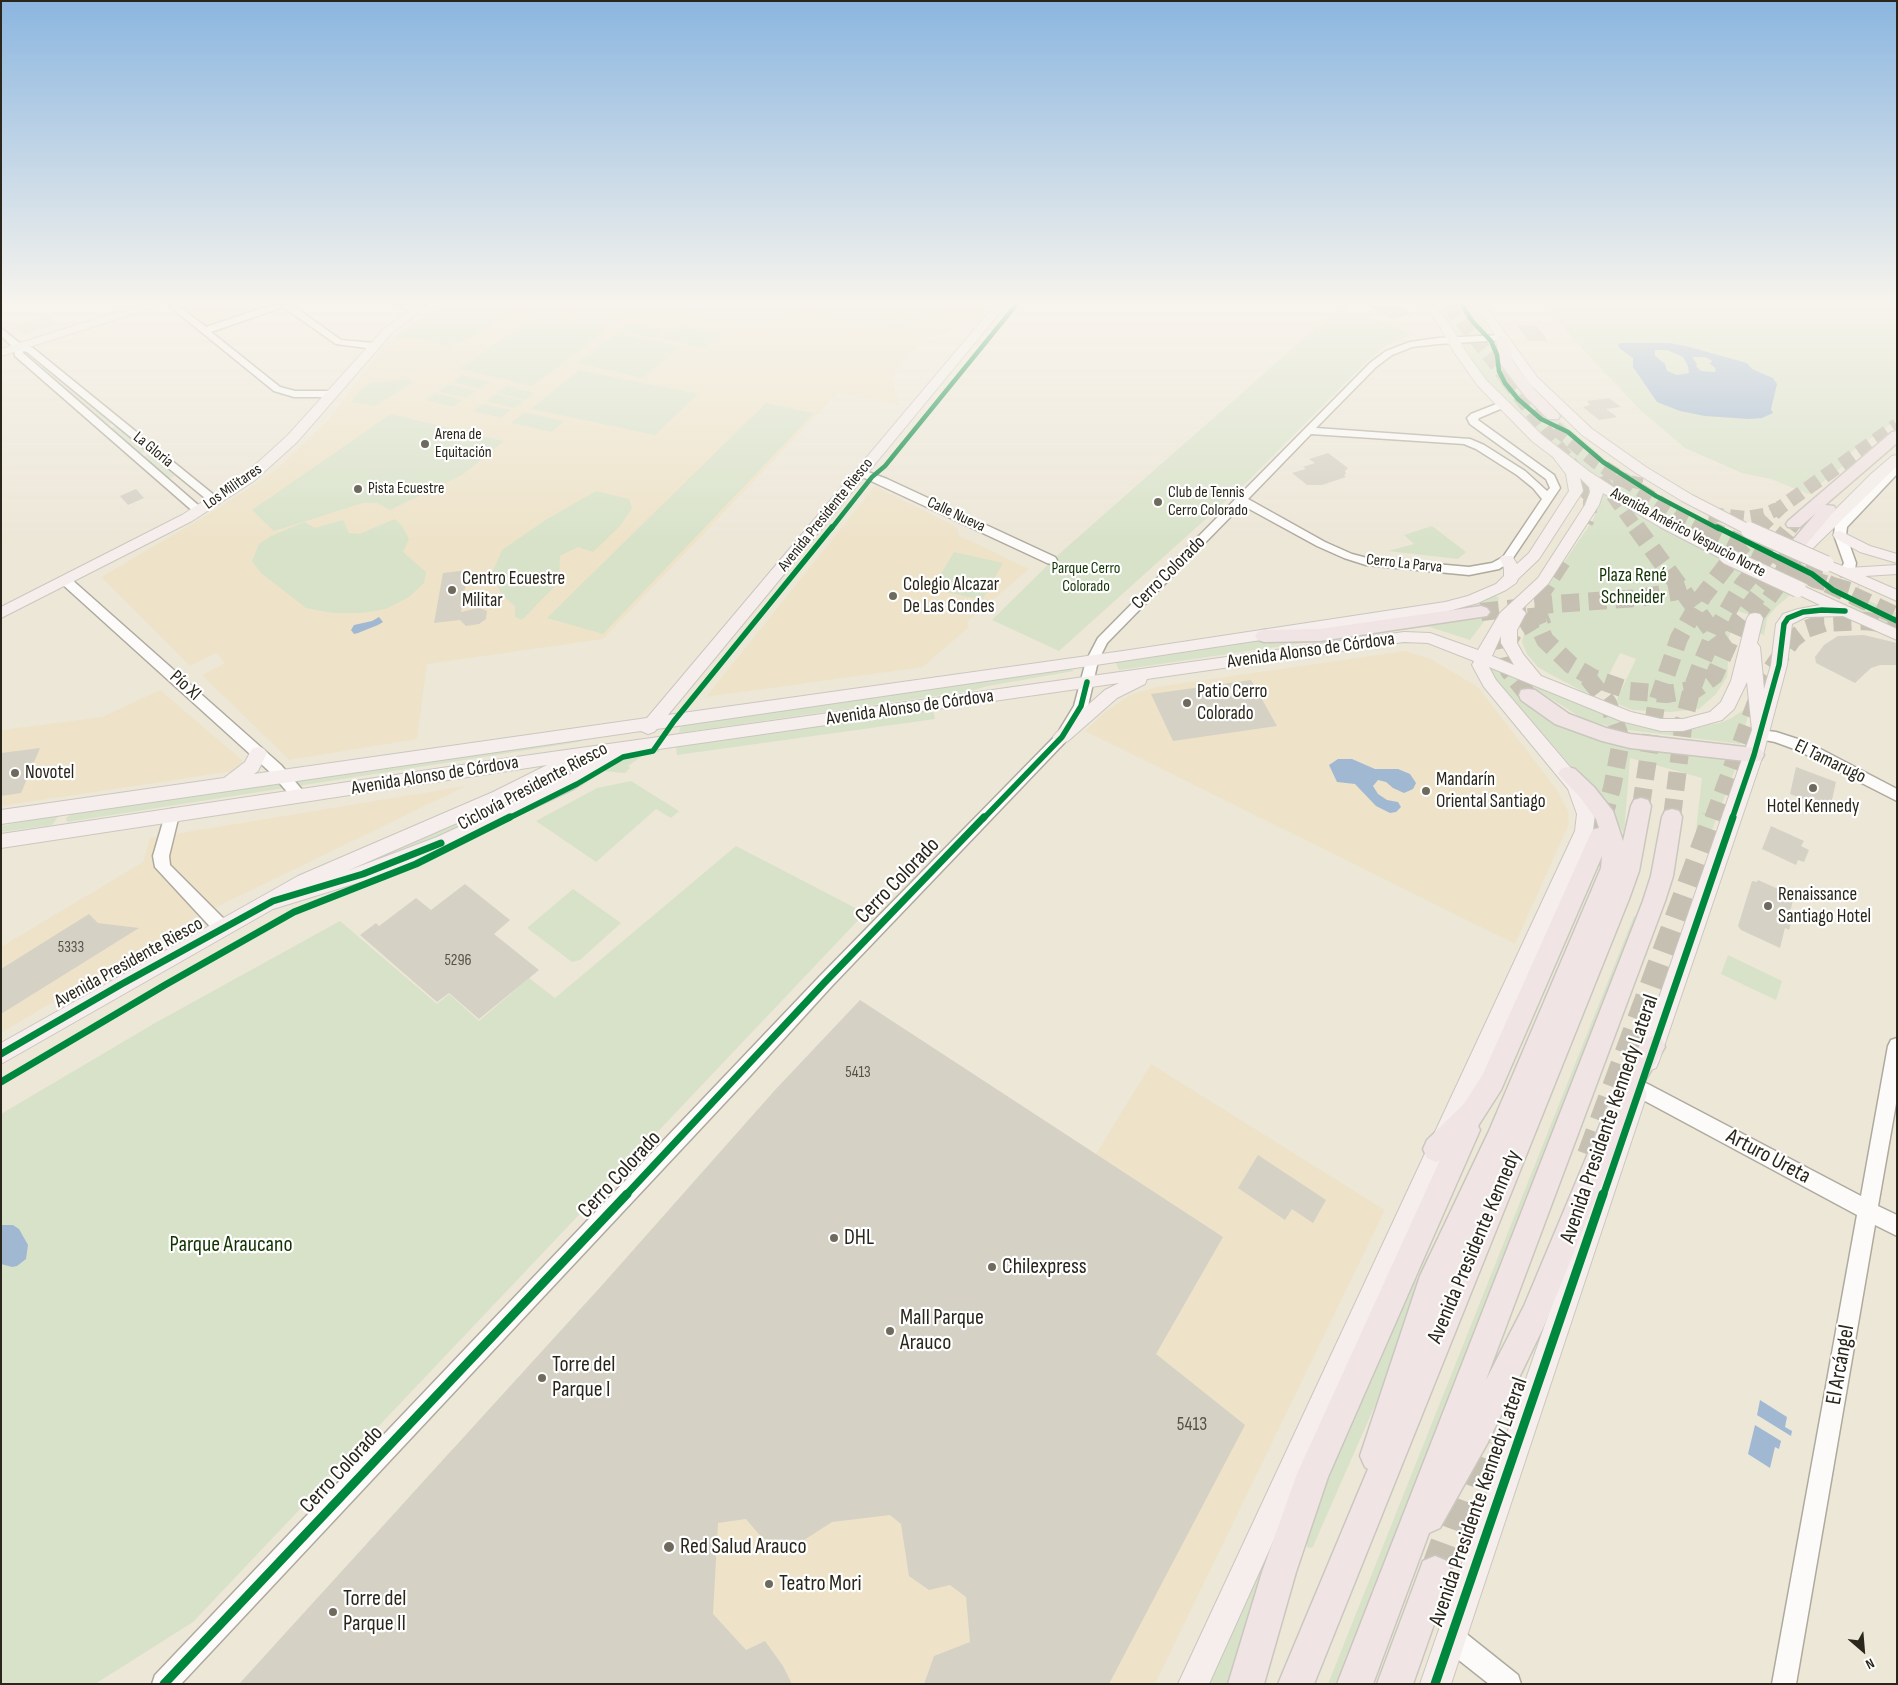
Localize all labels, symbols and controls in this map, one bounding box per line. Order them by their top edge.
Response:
place label: Arena de Equitación [435,425,492,463]
street label: La Gloria [129,428,177,472]
marker: Arena de Equitación [419,438,431,450]
street label: Avenida Presidente Riesco [775,455,877,575]
street label: Los Militares [200,460,266,514]
place label: Pista Ecuestre [368,479,444,499]
marker: Pista Ecuestre [352,483,364,495]
place label: Club de Tennis Cerro Colorado [1168,483,1248,521]
street label: Avenida Américo Vespucio Norte [1607,484,1769,582]
street label: Calle Nueva [924,493,988,537]
marker: Club de Tennis Cerro Colorado [1152,496,1164,508]
street label: Cerro Colorado [1127,531,1211,615]
street label: Cerro La Parva [1365,550,1443,578]
park label: Parque Cerro Colorado [1052,559,1120,597]
park label: Plaza René Schneider [1599,565,1667,609]
place label: Centro Ecuestre Militar [462,568,565,612]
place label: Colegio Alcazar De Las Condes [903,574,999,618]
marker: Centro Ecuestre Militar [446,584,458,596]
marker: Colegio Alcazar De Las Condes [887,590,899,602]
street label: Avenida Alonso de Córdova [1226,628,1396,674]
street label: Pío XI [165,666,205,706]
place label: Patio Cerro Colorado [1197,681,1267,725]
street label: Avenida Alonso de Córdova [825,685,995,731]
marker: Patio Cerro Colorado [1181,697,1193,709]
street label: El Tamarugo [1791,735,1869,789]
street label: Ciclovía Presidente Riesco [454,738,612,836]
street label: Avenida Alonso de Córdova [350,752,520,800]
place label: Novotel [25,762,74,784]
marker: Novotel [9,767,21,779]
place label: Mandarín Oriental Santiago [1436,769,1546,813]
marker: Hotel Kennedy [1807,782,1819,794]
marker: Mandarín Oriental Santiago [1420,785,1432,797]
place label: Hotel Kennedy [1767,796,1859,818]
street label: Cerro Colorado [850,832,946,930]
place label: Renaissance Santiago Hotel [1778,884,1871,928]
marker: Renaissance Santiago Hotel [1762,900,1774,912]
street label: Avenida Presidente Riesco [51,913,207,1013]
house number: 5333 [58,938,84,958]
house number: 5296 [444,951,472,971]
street label: Avenida Presidente Kennedy Lateral [1555,991,1665,1247]
house number: 5413 [845,1063,871,1083]
street label: Arturo Ureta [1721,1124,1815,1190]
street label: Cerro Colorado [573,1126,667,1224]
street label: Avenida Presidente Kennedy [1422,1146,1528,1348]
place label: DHL [844,1225,874,1251]
park label: Parque Araucano [169,1232,293,1258]
marker: DHL [828,1232,840,1244]
place label: Chilexpress [1002,1254,1087,1280]
marker: Chilexpress [986,1261,998,1273]
place label: Mall Parque Arauco [900,1305,984,1356]
street label: El Arcángel [1821,1323,1861,1407]
marker: Mall Parque Arauco [884,1325,896,1337]
place label: Torre del Parque I [552,1352,615,1404]
marker: Torre del Parque I [536,1372,548,1384]
street label: Avenida Presidente Kennedy Lateral [1424,1374,1534,1630]
house number: 5413 [1177,1414,1207,1436]
street label: Cerro Colorado [295,1421,389,1519]
place label: Red Salud Arauco [680,1534,807,1560]
marker: Red Salud Arauco [662,1540,676,1554]
place label: Teatro Mori [779,1571,862,1597]
marker: Teatro Mori [763,1578,775,1590]
place label: Torre del Parque II [343,1586,406,1638]
marker: Torre del Parque II [327,1606,339,1618]
north arrow [1838,1625,1888,1675]
text: N [1863,1655,1877,1673]

